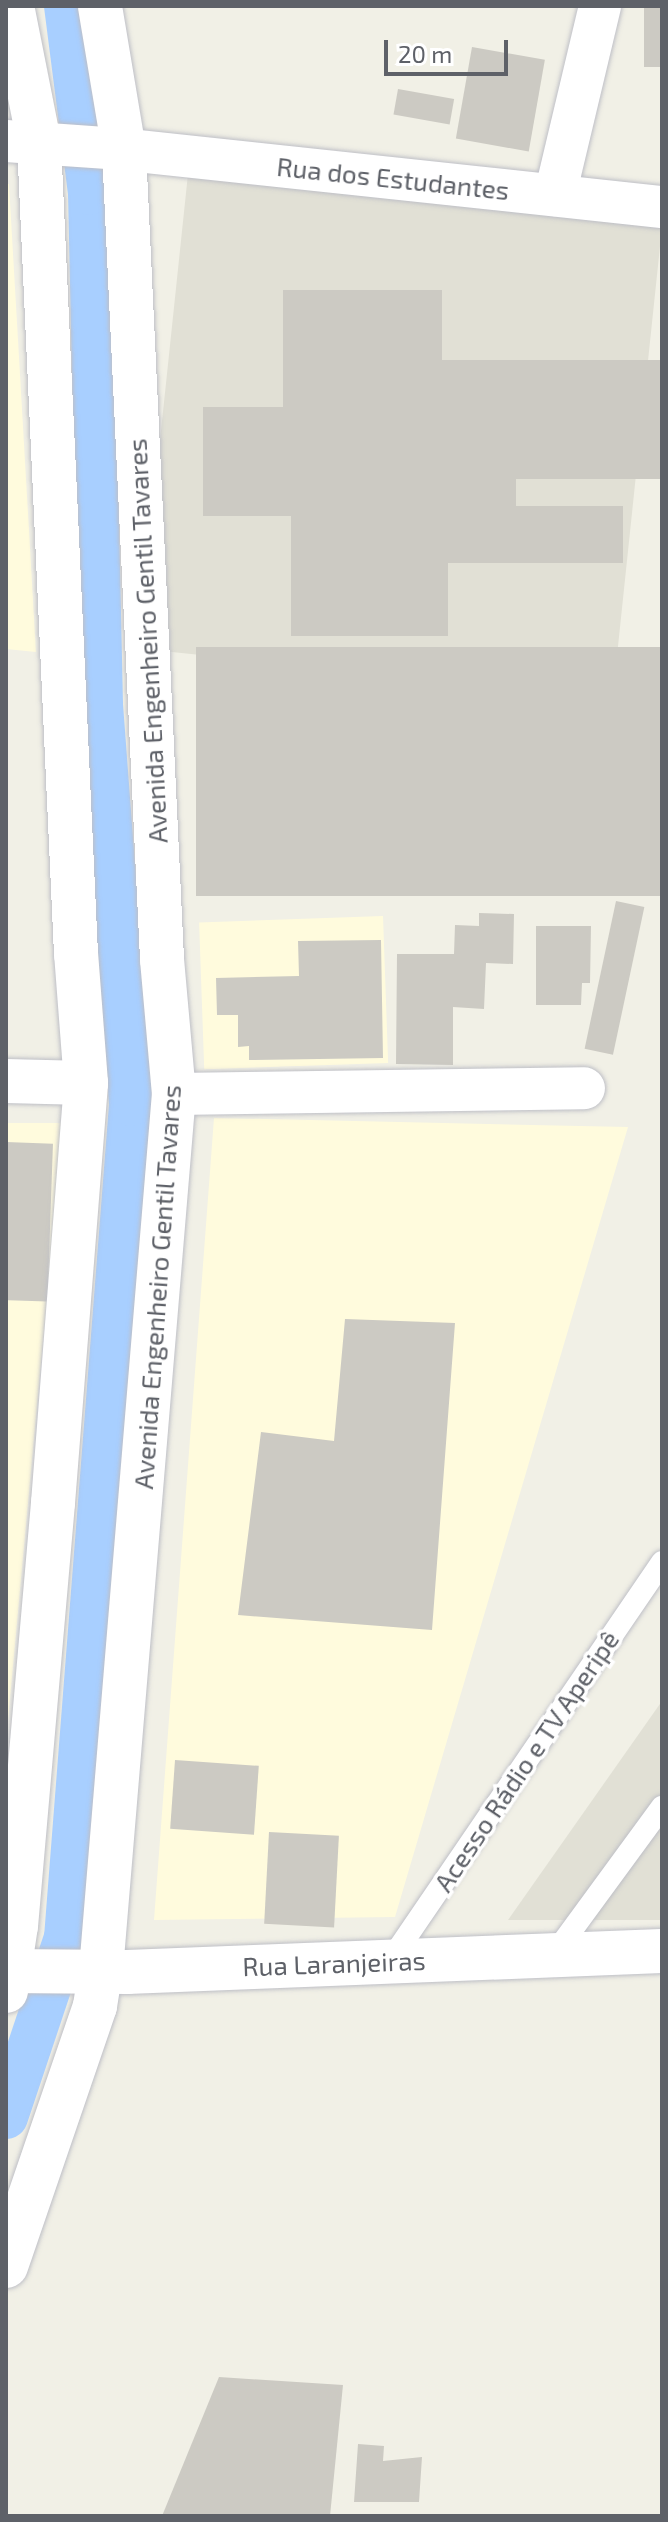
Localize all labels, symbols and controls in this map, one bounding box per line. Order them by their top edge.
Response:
scale bar [388,24,512,74]
text: 20 m [398,39,452,68]
street label: Rua dos Estudantes [275,150,511,206]
street label: Avenida Engenheiro Gentil Tavares [121,437,173,845]
street label: Avenida Engenheiro Gentil Tavares [127,1083,187,1491]
street label: Acesso Rádio e TV Aperipê [427,1624,625,1898]
street label: Rua Laranjeiras [242,1944,426,1982]

